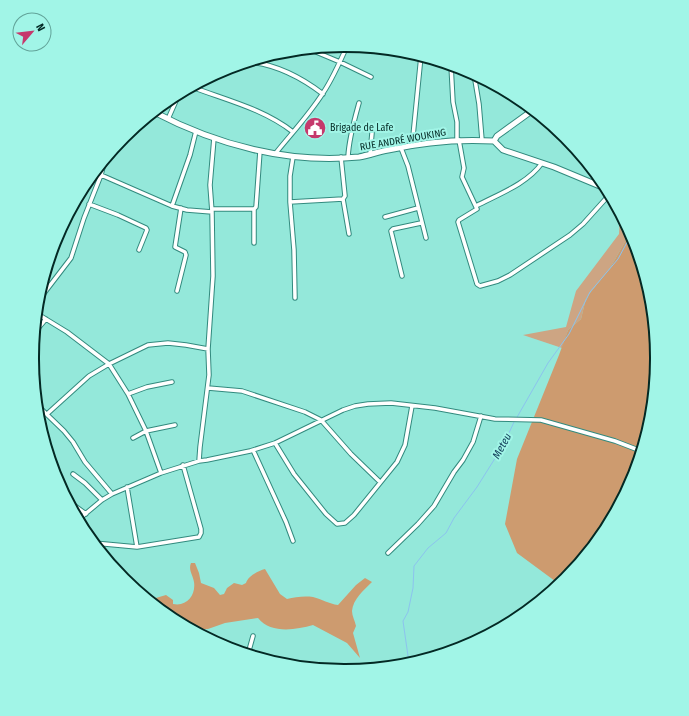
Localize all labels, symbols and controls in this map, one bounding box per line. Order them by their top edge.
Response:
north arrow [12,12,52,52]
text: N [33,22,48,34]
public building icon: Brigade de Lafe [302,115,328,141]
place label: Brigade de Lafe [330,122,393,134]
street label: RUE ANDRÉ WOUKING [359,124,447,153]
water label: Meteu [490,431,514,461]

